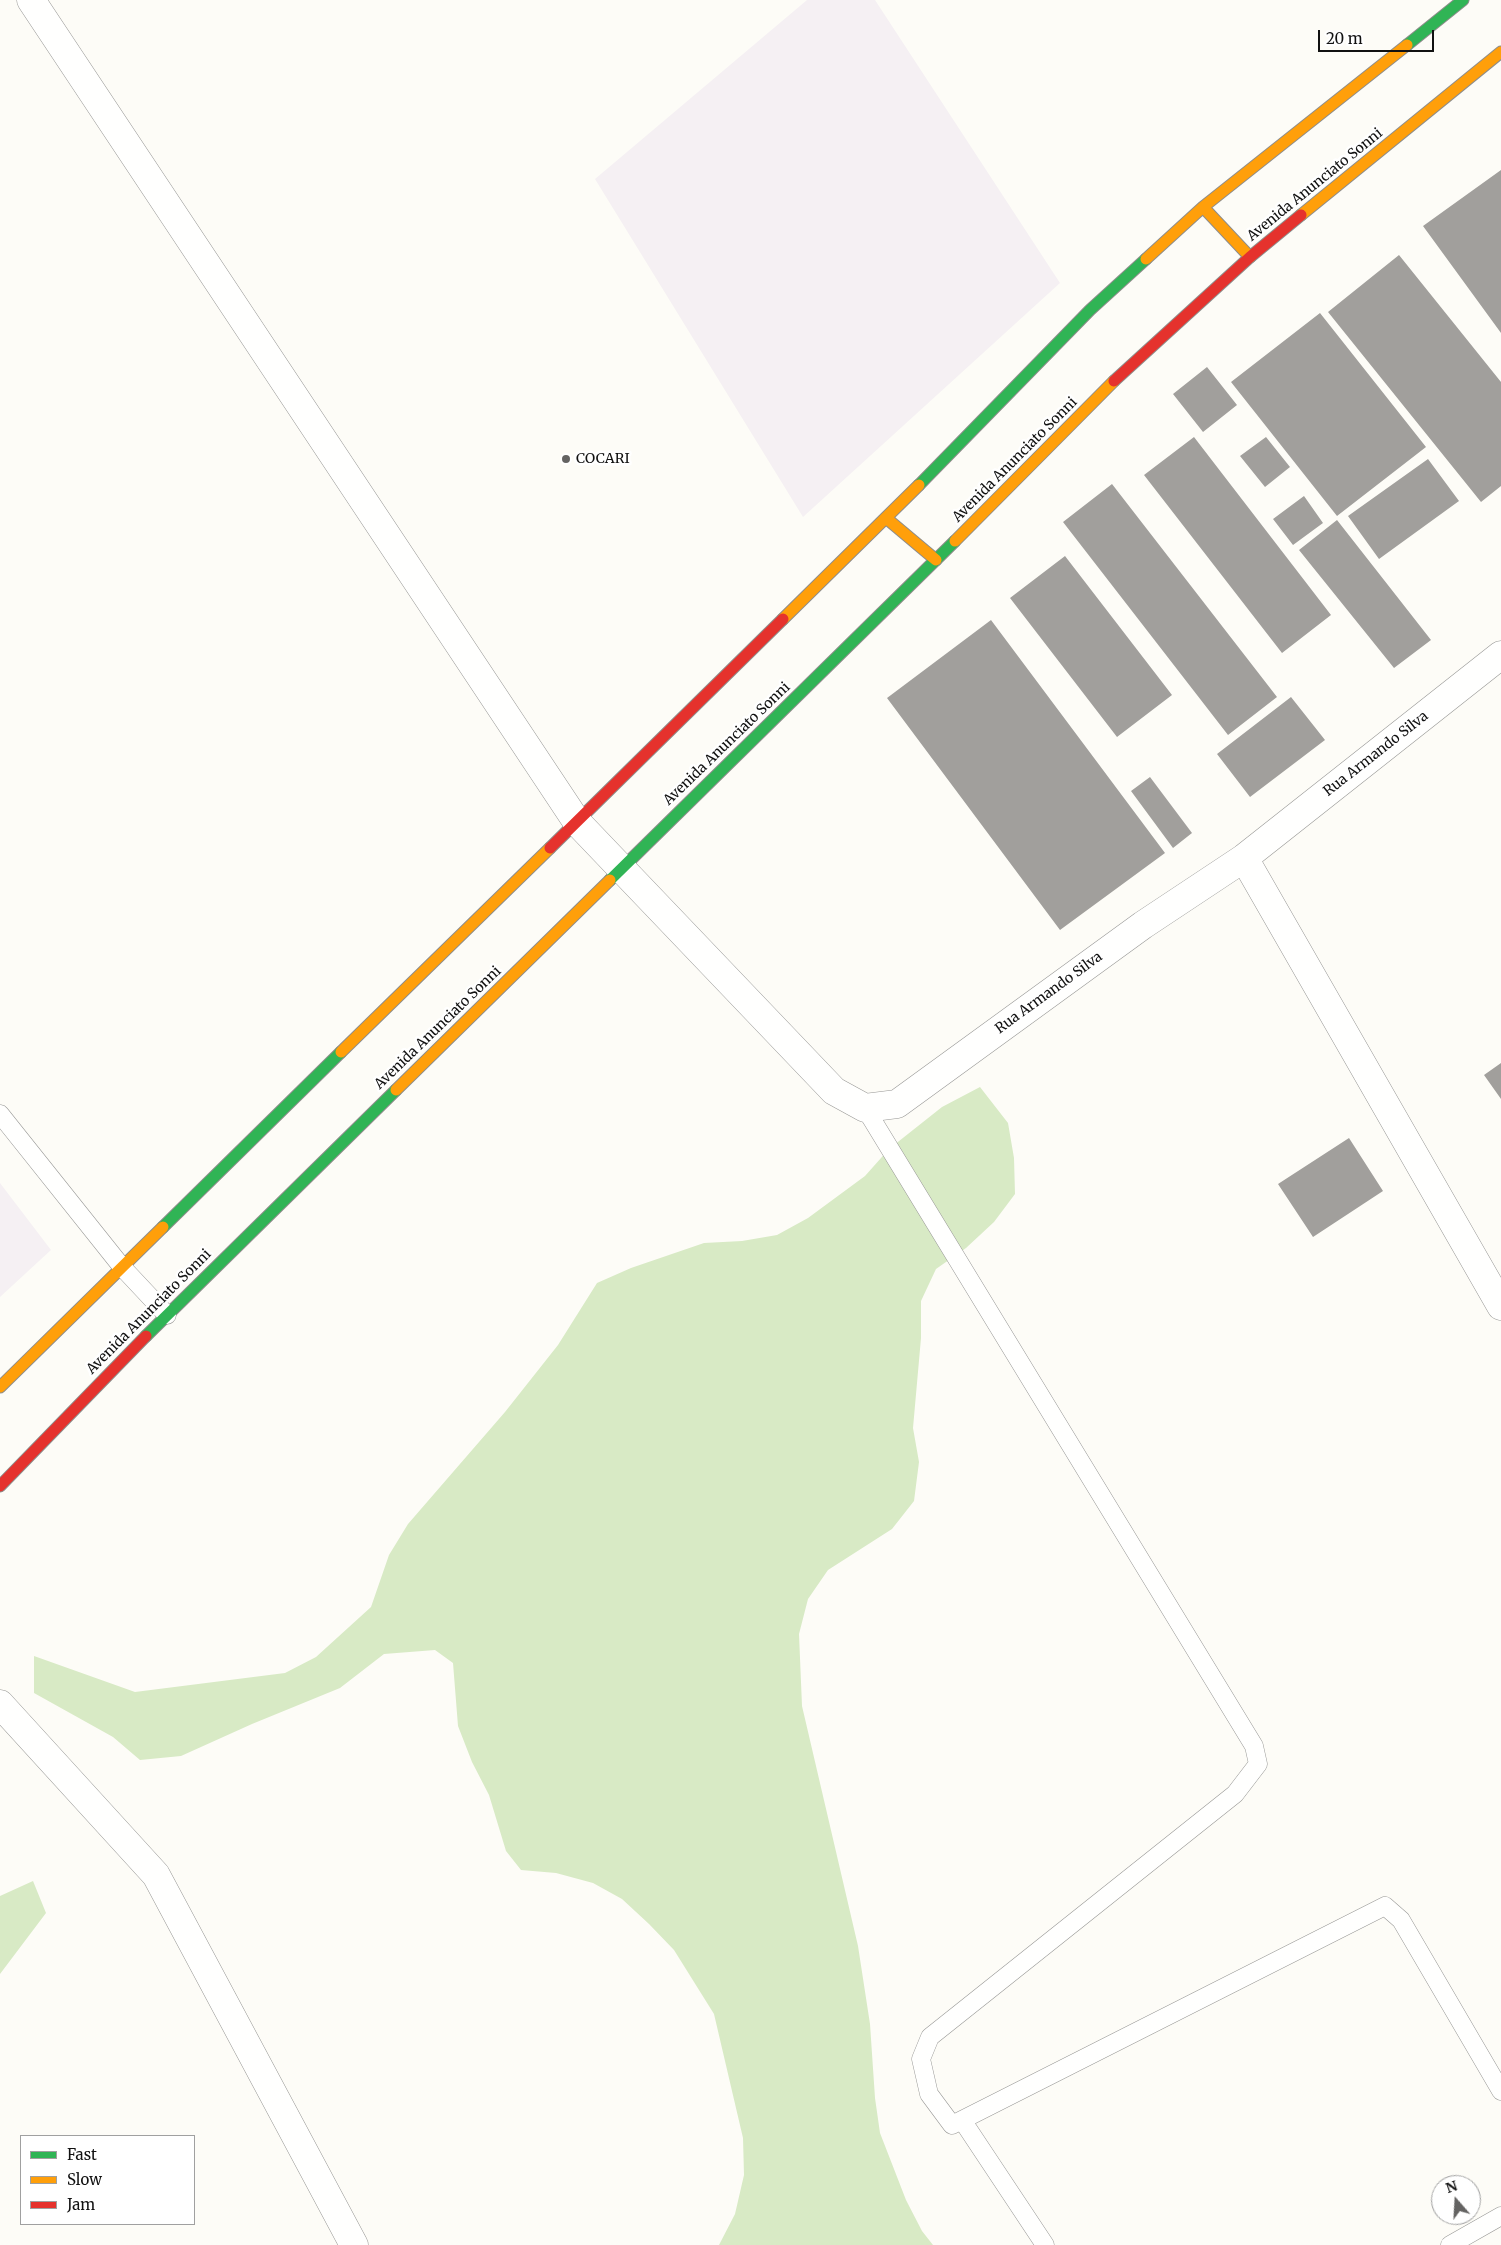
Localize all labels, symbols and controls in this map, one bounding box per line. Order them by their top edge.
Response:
scale bar [1321,20,1437,52]
text: 20 m [1326,29,1363,48]
street label: Avenida Anunciato Sonni [1244,125,1386,245]
street label: Avenida Anunciato Sonni [949,394,1081,526]
place label: COCARI [576,451,630,467]
marker: COCARI [560,453,572,465]
street label: Avenida Anunciato Sonni [660,679,794,809]
street label: Rua Armando Silva [1320,708,1432,800]
street label: Rua Armando Silva [992,949,1106,1037]
street label: Avenida Anunciato Sonni [371,963,505,1093]
street label: Avenida Anunciato Sonni [83,1246,215,1378]
legend [20,2135,195,2225]
text: Fast [67,2145,97,2164]
text: Slow [67,2170,102,2189]
north arrow [1431,2175,1481,2225]
text: N [1443,2176,1460,2197]
text: Jam [67,2195,95,2214]

